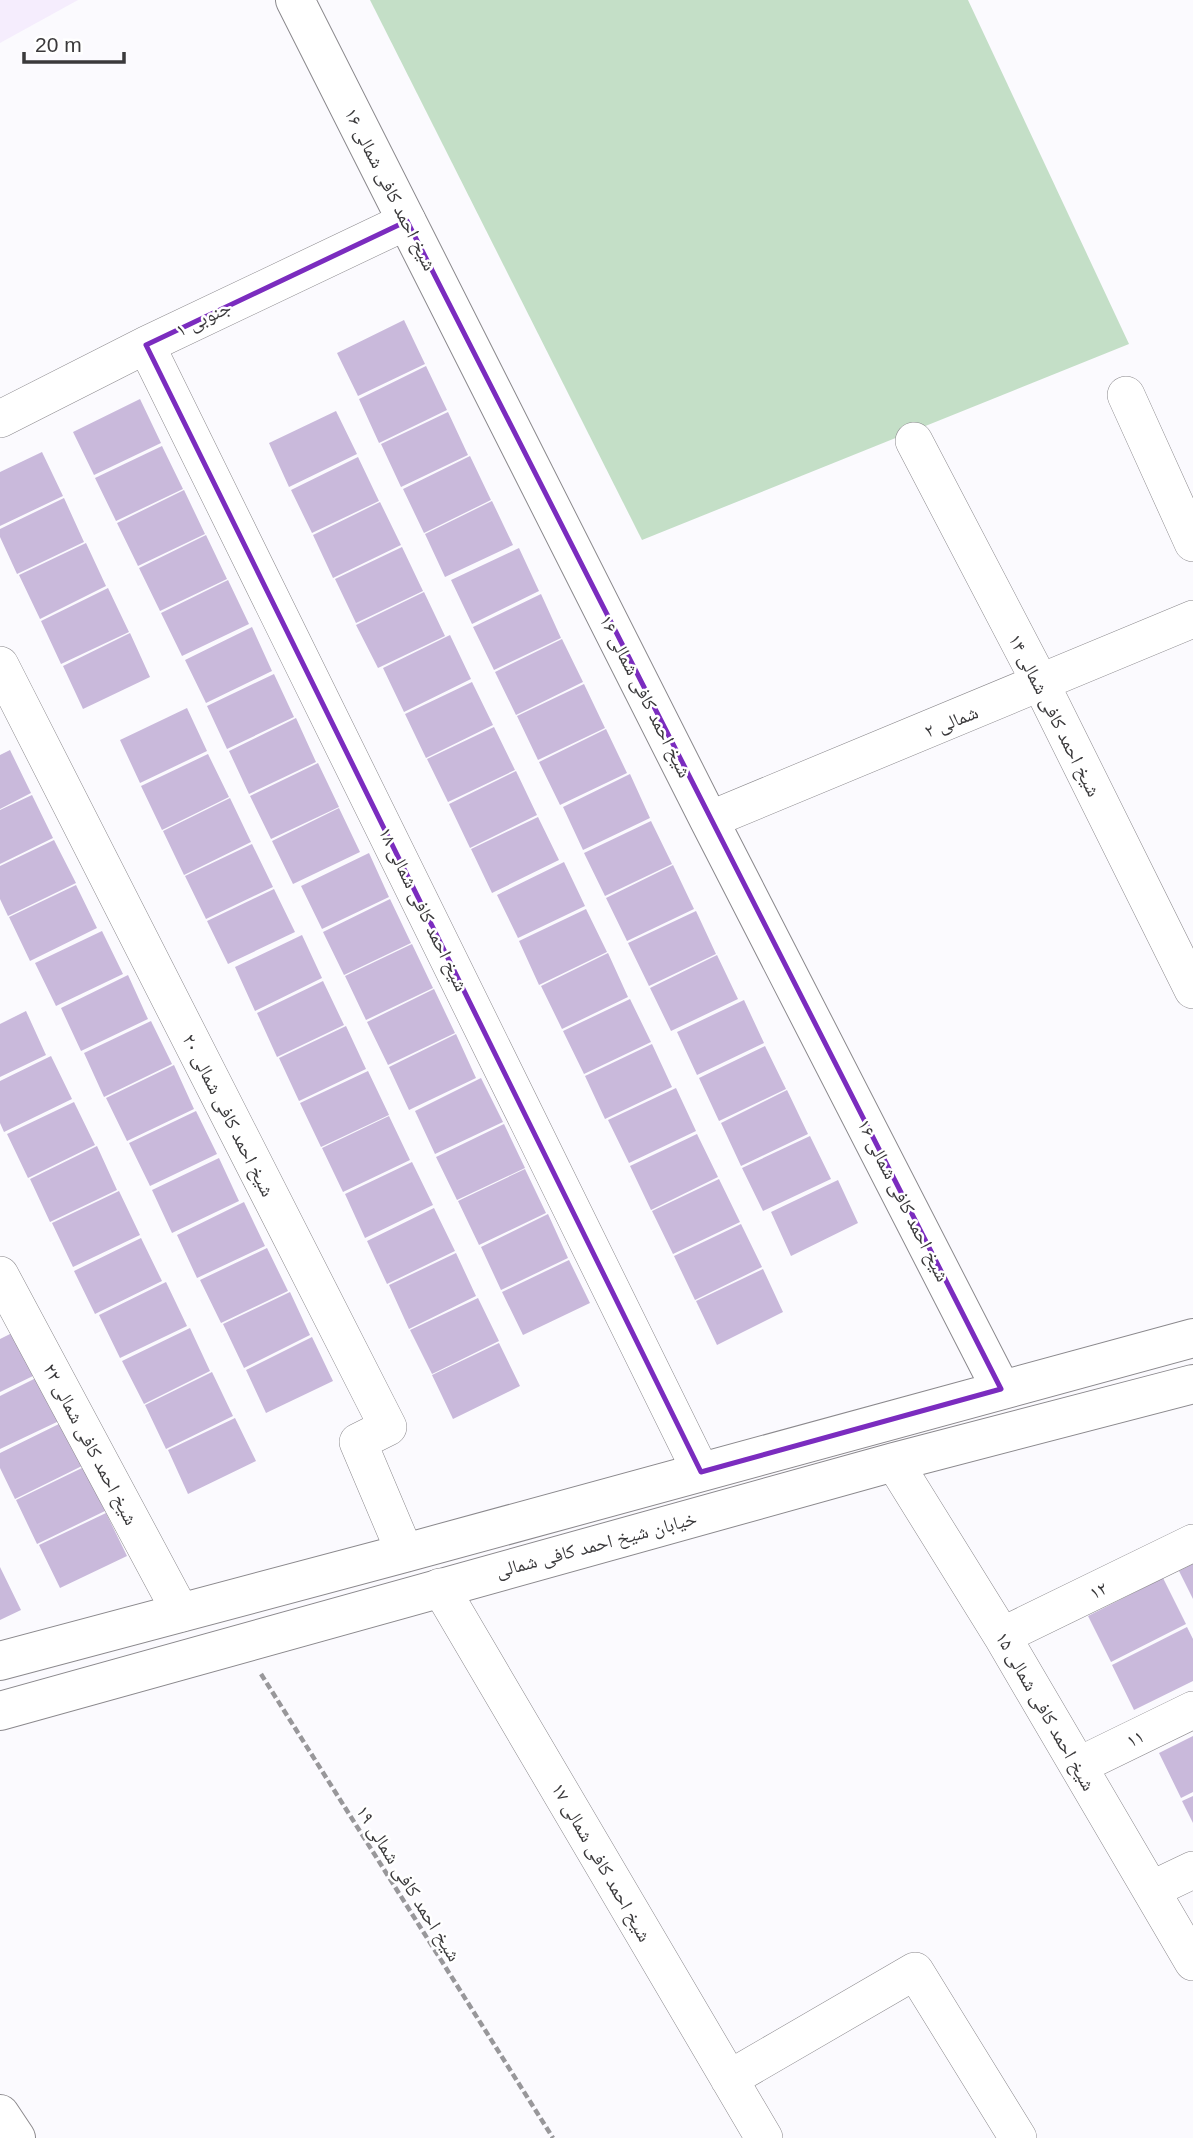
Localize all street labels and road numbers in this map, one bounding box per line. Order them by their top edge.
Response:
street label: شیخ احمد کافی شمالی ۱۶ [339,104,441,275]
street label: جنوبی ۱ [172,296,235,342]
street label: شیخ احمد کافی شمالی ۱۶ [594,611,696,782]
street label: شیخ احمد کافی شمالی ۱۴ [1003,630,1105,801]
street label: ۲ شمالی [921,701,981,743]
street label: شیخ احمد کافی شمالی ۱۸ [373,824,472,995]
street label: شیخ احمد کافی شمالی ۲۰ [177,1030,279,1201]
street label: شیخ احمد کافی شمالی ۱۶ [852,1115,954,1286]
street label: شیخ احمد کافی شمالی ۲۲ [37,1360,142,1529]
street label: خیابان شیخ احمد کافی شمالی [493,1507,700,1583]
street label: ۱۲ [1086,1577,1110,1604]
street label: شیخ احمد کافی شمالی ۱۵ [990,1628,1100,1795]
street label: ۱۱ [1123,1725,1147,1752]
street label: شیخ احمد کافی شمالی ۱۷ [546,1779,656,1946]
street label: شیخ احمد کافی شمالی ۱۹ [350,1802,465,1966]

